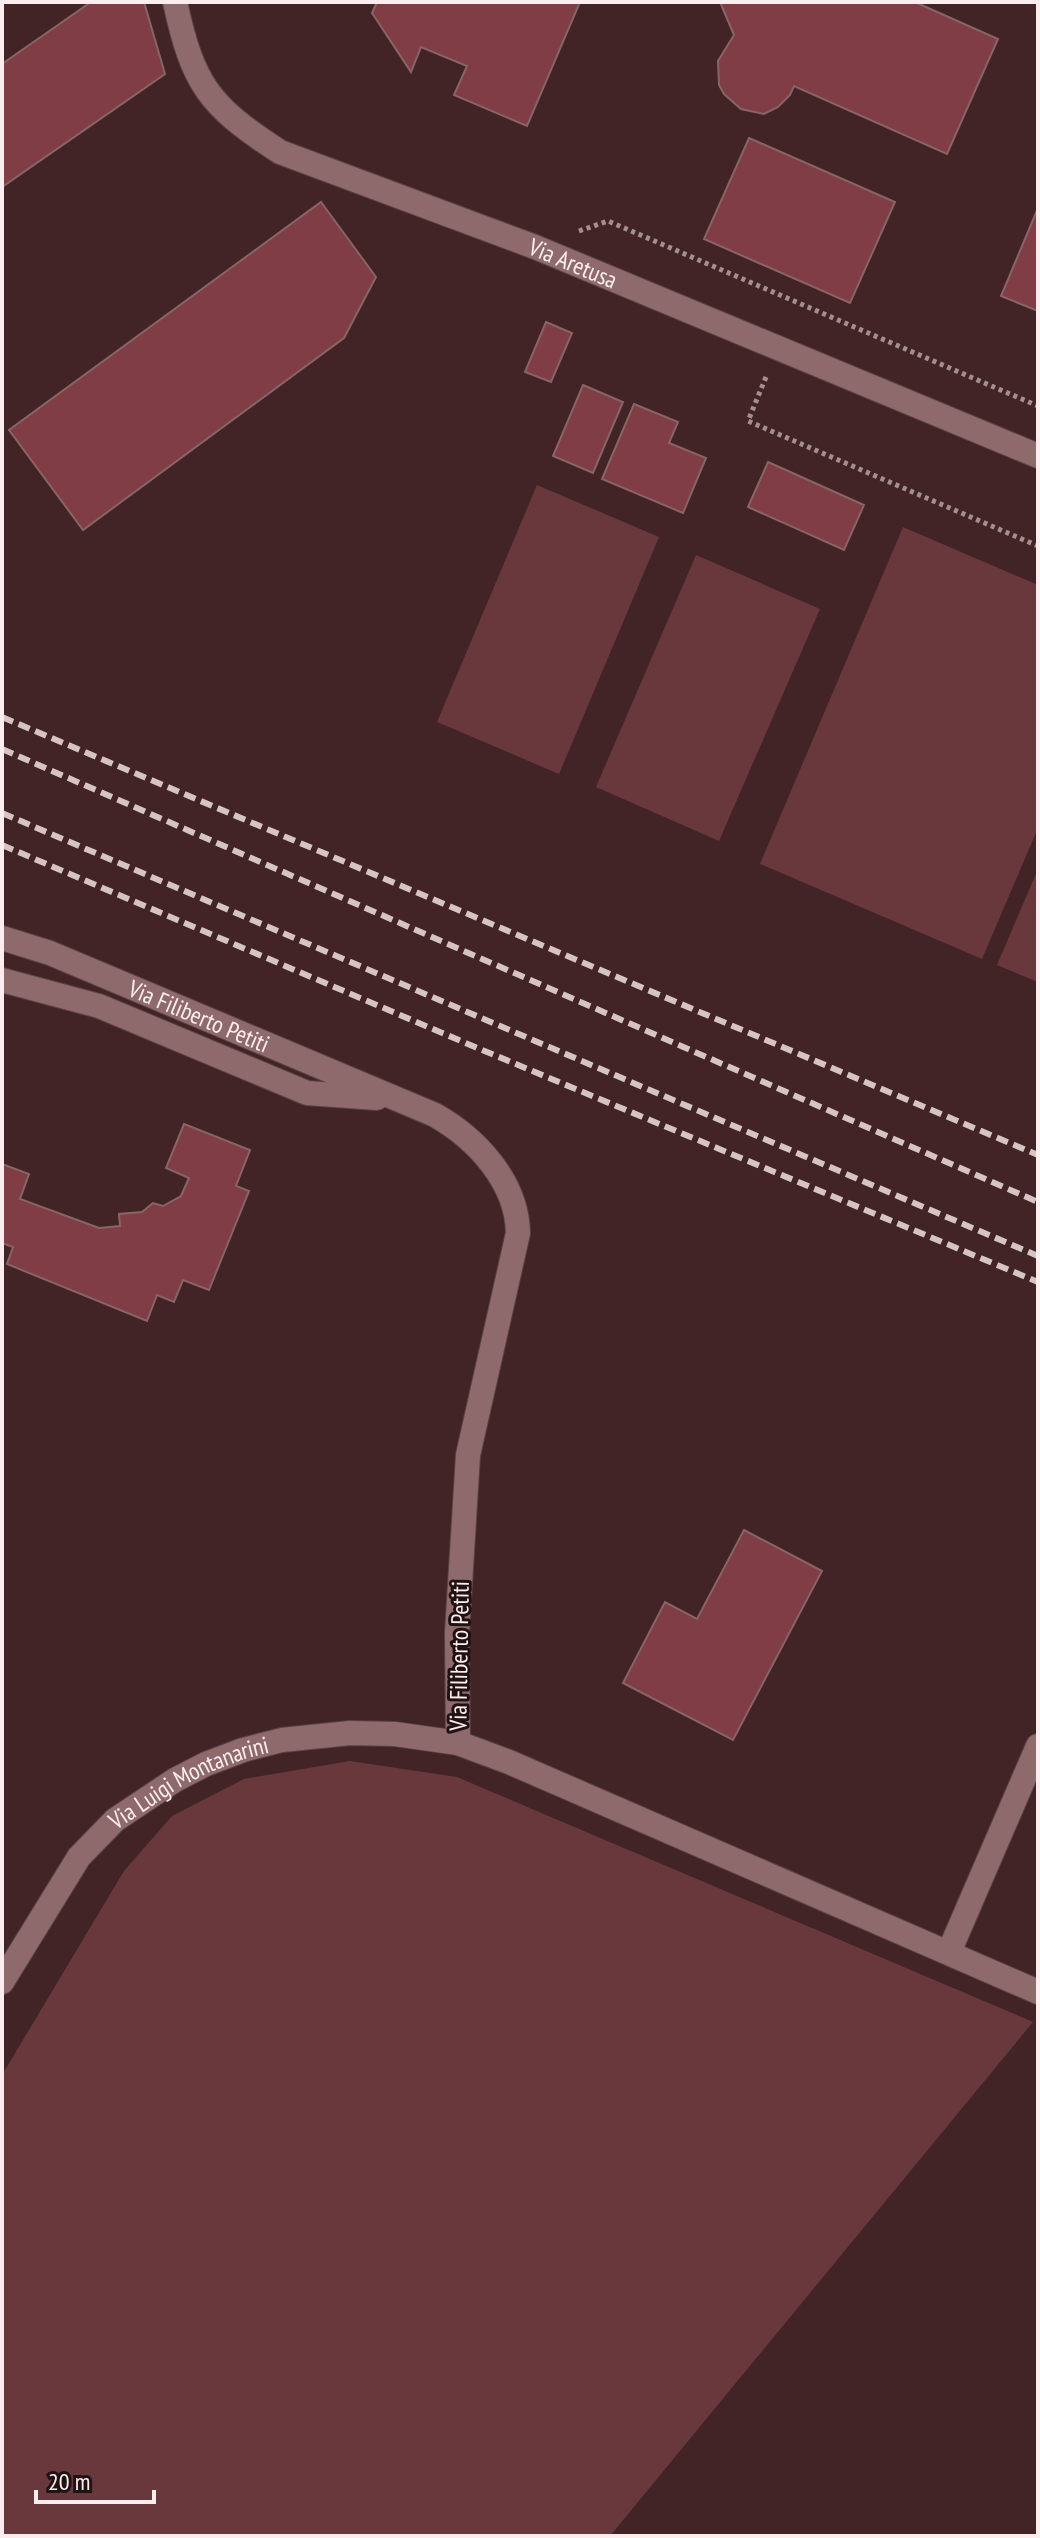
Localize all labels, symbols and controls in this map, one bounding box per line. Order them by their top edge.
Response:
street label: Via Aretusa [523,230,622,295]
street label: Via Filiberto Petiti [123,972,274,1059]
street label: Via Filiberto Petiti [442,1581,476,1732]
street label: Via Luigi Montanarini [101,1729,272,1836]
scale bar [36,2454,154,2504]
text: 20 m [48,2466,90,2497]

